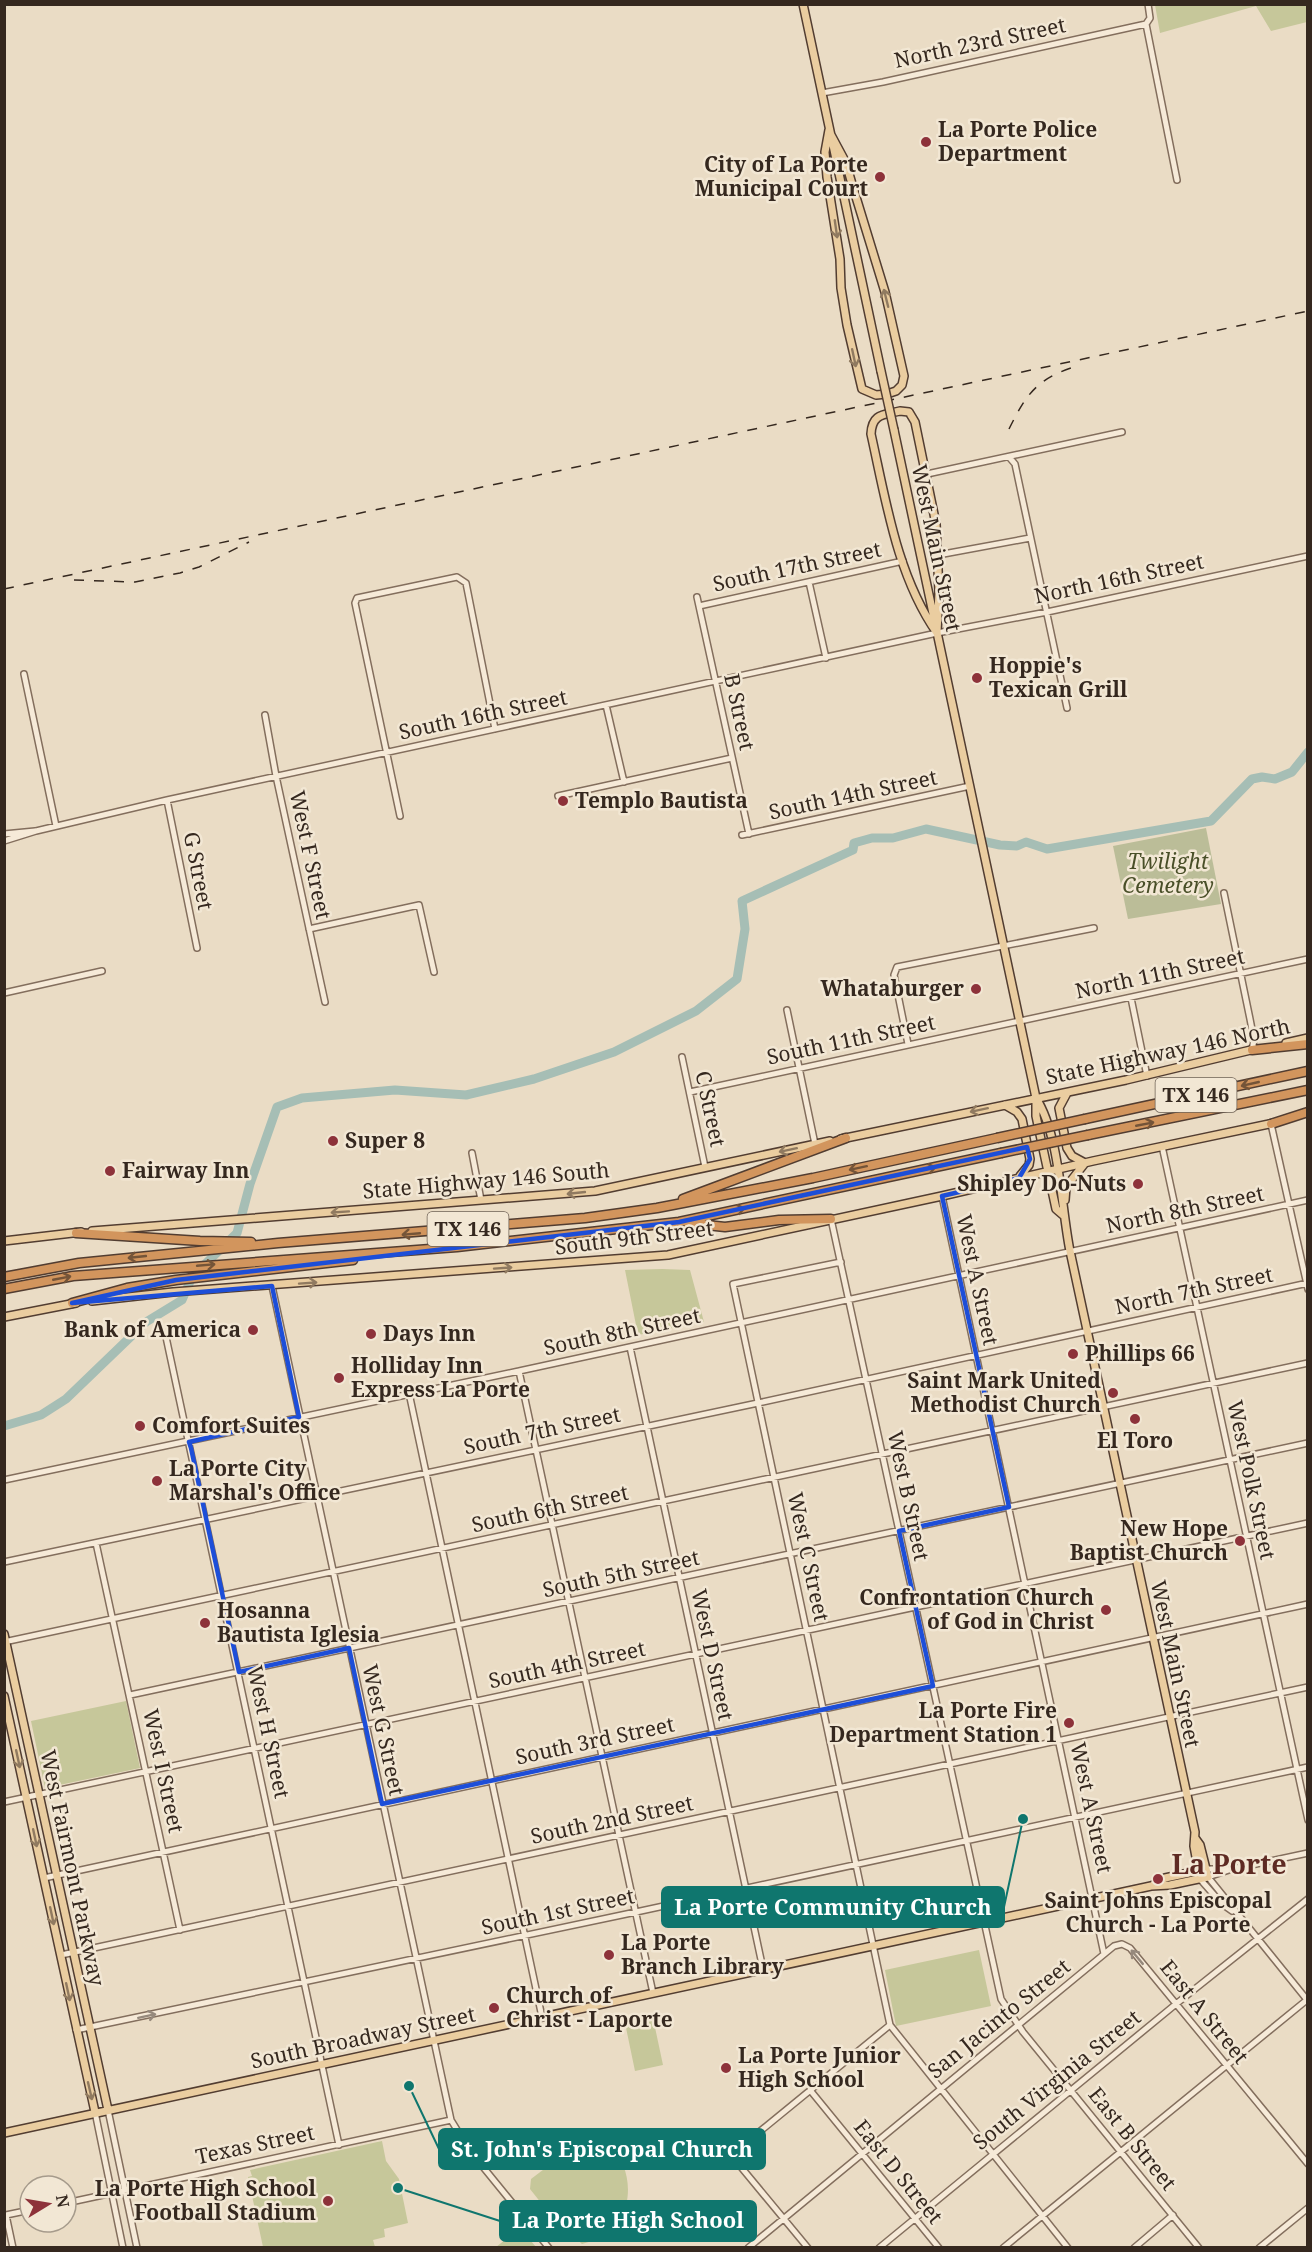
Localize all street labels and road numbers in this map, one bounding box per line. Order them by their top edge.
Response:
street label: North 23rd Street [892,10,1068,74]
street label: West Main Street [906,462,968,634]
street label: South 17th Street [710,535,883,598]
street label: North 16th Street [1032,546,1206,610]
street label: B Street [718,671,762,753]
street label: South 16th Street [396,683,569,746]
street label: South 14th Street [766,763,939,826]
street label: West F Street [284,788,338,922]
street label: G Street [178,829,220,912]
street label: North 11th Street [1073,941,1247,1005]
street label: South 11th Street [764,1008,937,1071]
street label: State Highway 146 North [1043,1011,1292,1091]
street label: C Street [689,1068,733,1149]
road number: TX 146 [1156,1078,1236,1112]
street label: State Highway 146 South [361,1155,611,1205]
street label: North 8th Street [1103,1179,1266,1239]
road number: TX 146 [428,1212,508,1246]
street label: West A Street [950,1212,1006,1348]
street label: South 9th Street [553,1213,715,1261]
street label: North 7th Street [1112,1260,1275,1320]
street label: South 8th Street [541,1301,703,1361]
street label: West Polk Street [1221,1398,1283,1562]
street label: South 7th Street [461,1400,623,1460]
street label: West B Street [882,1428,936,1563]
street label: South 6th Street [469,1478,631,1538]
street label: West C Street [782,1490,836,1624]
street label: South 5th Street [540,1543,702,1603]
street label: West Main Street [1145,1578,1207,1750]
street label: West D Street [685,1587,741,1723]
street label: South 4th Street [486,1634,648,1694]
street label: West G Street [356,1662,412,1798]
street label: West H Street [241,1663,297,1801]
street label: West I Street [137,1706,191,1835]
street label: South 3rd Street [513,1710,677,1771]
street label: West A Street [1064,1740,1120,1876]
street label: West Fairmont Parkway [34,1747,112,1989]
street label: South 2nd Street [528,1788,696,1850]
street label: South 1st Street [479,1881,637,1941]
street label: San Jacinto Street [921,1952,1075,2084]
street label: East A Street [1154,1954,1255,2069]
street label: South Broadway Street [248,2000,478,2075]
street label: South Virginia Street [967,2003,1146,2156]
street label: East B Street [1083,2081,1183,2196]
street label: East D Street [848,2113,949,2229]
street label: Texas Street [193,2118,317,2170]

